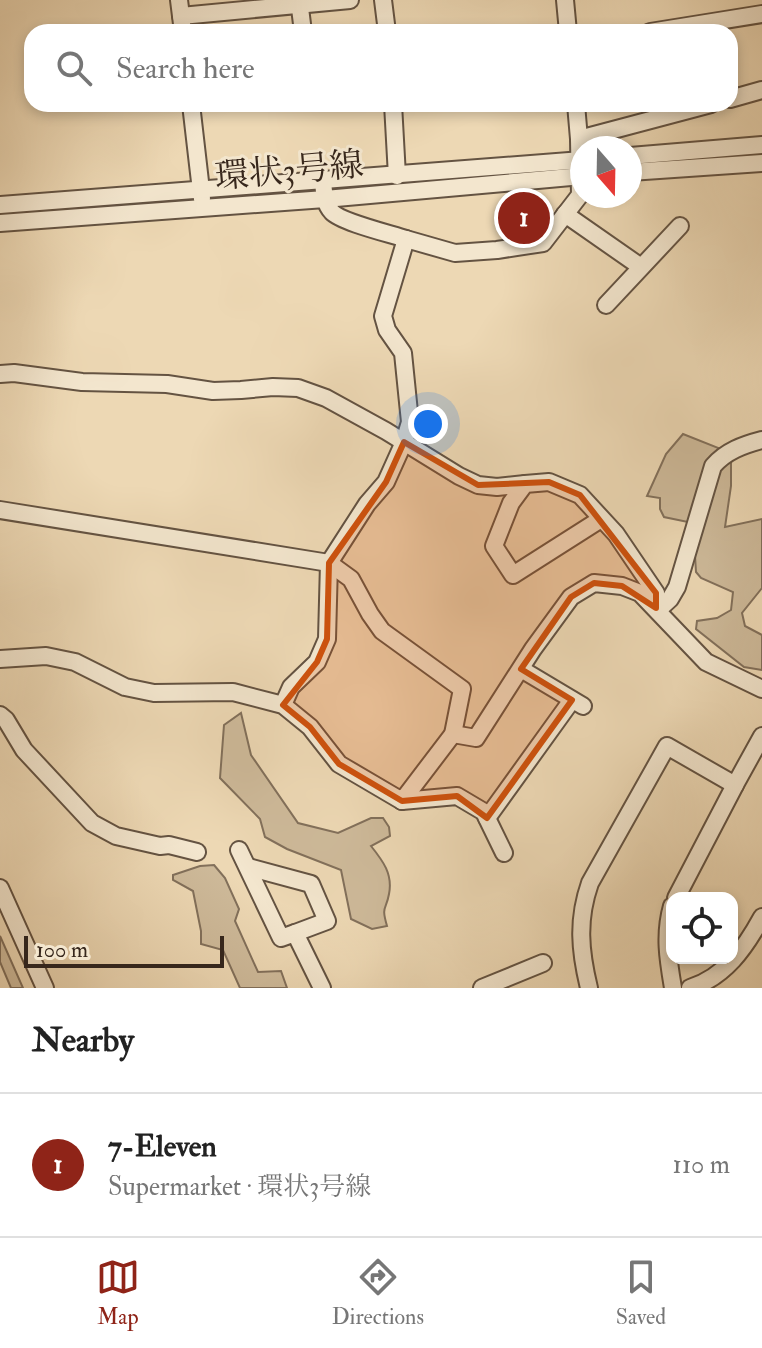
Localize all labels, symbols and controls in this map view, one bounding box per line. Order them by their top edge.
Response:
search box [24,24,738,112]
icon: search [52,46,96,90]
text: Search here [116,50,255,87]
north arrow [570,136,642,208]
street label: 環状3号線 [213,143,365,199]
pin: 1 [498,188,550,248]
your location [408,404,448,444]
map controls [666,892,738,964]
button: locate [666,892,738,964]
scale bar [24,932,224,968]
text: 100 m [36,936,88,964]
text: Nearby [32,1019,134,1062]
text: 7-Eleven [108,1128,217,1165]
text: 1 [53,1149,63,1181]
text: 110 m [673,1149,730,1181]
text: Supermarket · 環状3号線 [108,1171,371,1203]
tab: Map [96,1255,140,1331]
tab: Directions [332,1255,424,1331]
tab: Saved [616,1255,666,1331]

